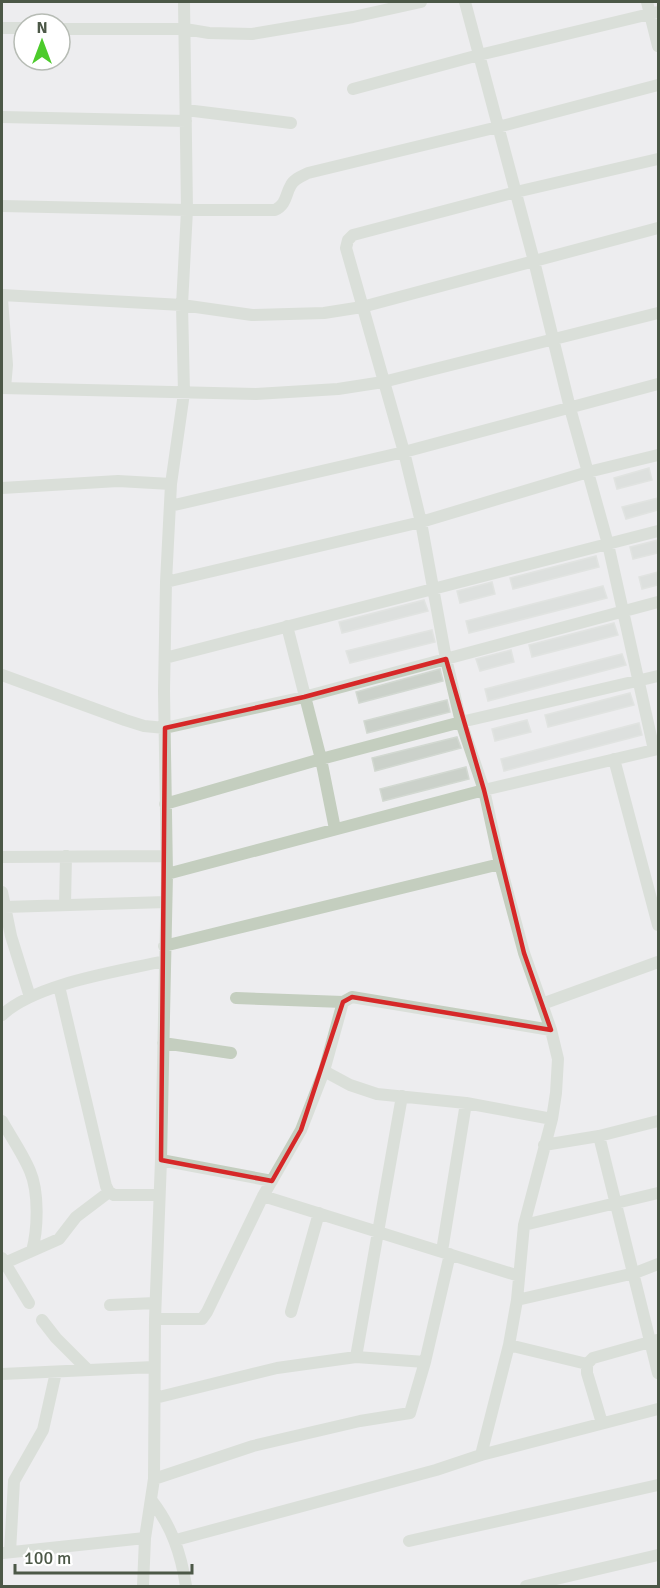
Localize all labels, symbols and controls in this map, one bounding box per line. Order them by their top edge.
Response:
north arrow [12,12,72,72]
text: N [36,18,48,38]
scale bar [15,1537,192,1575]
text: 100 m [24,1547,71,1569]

